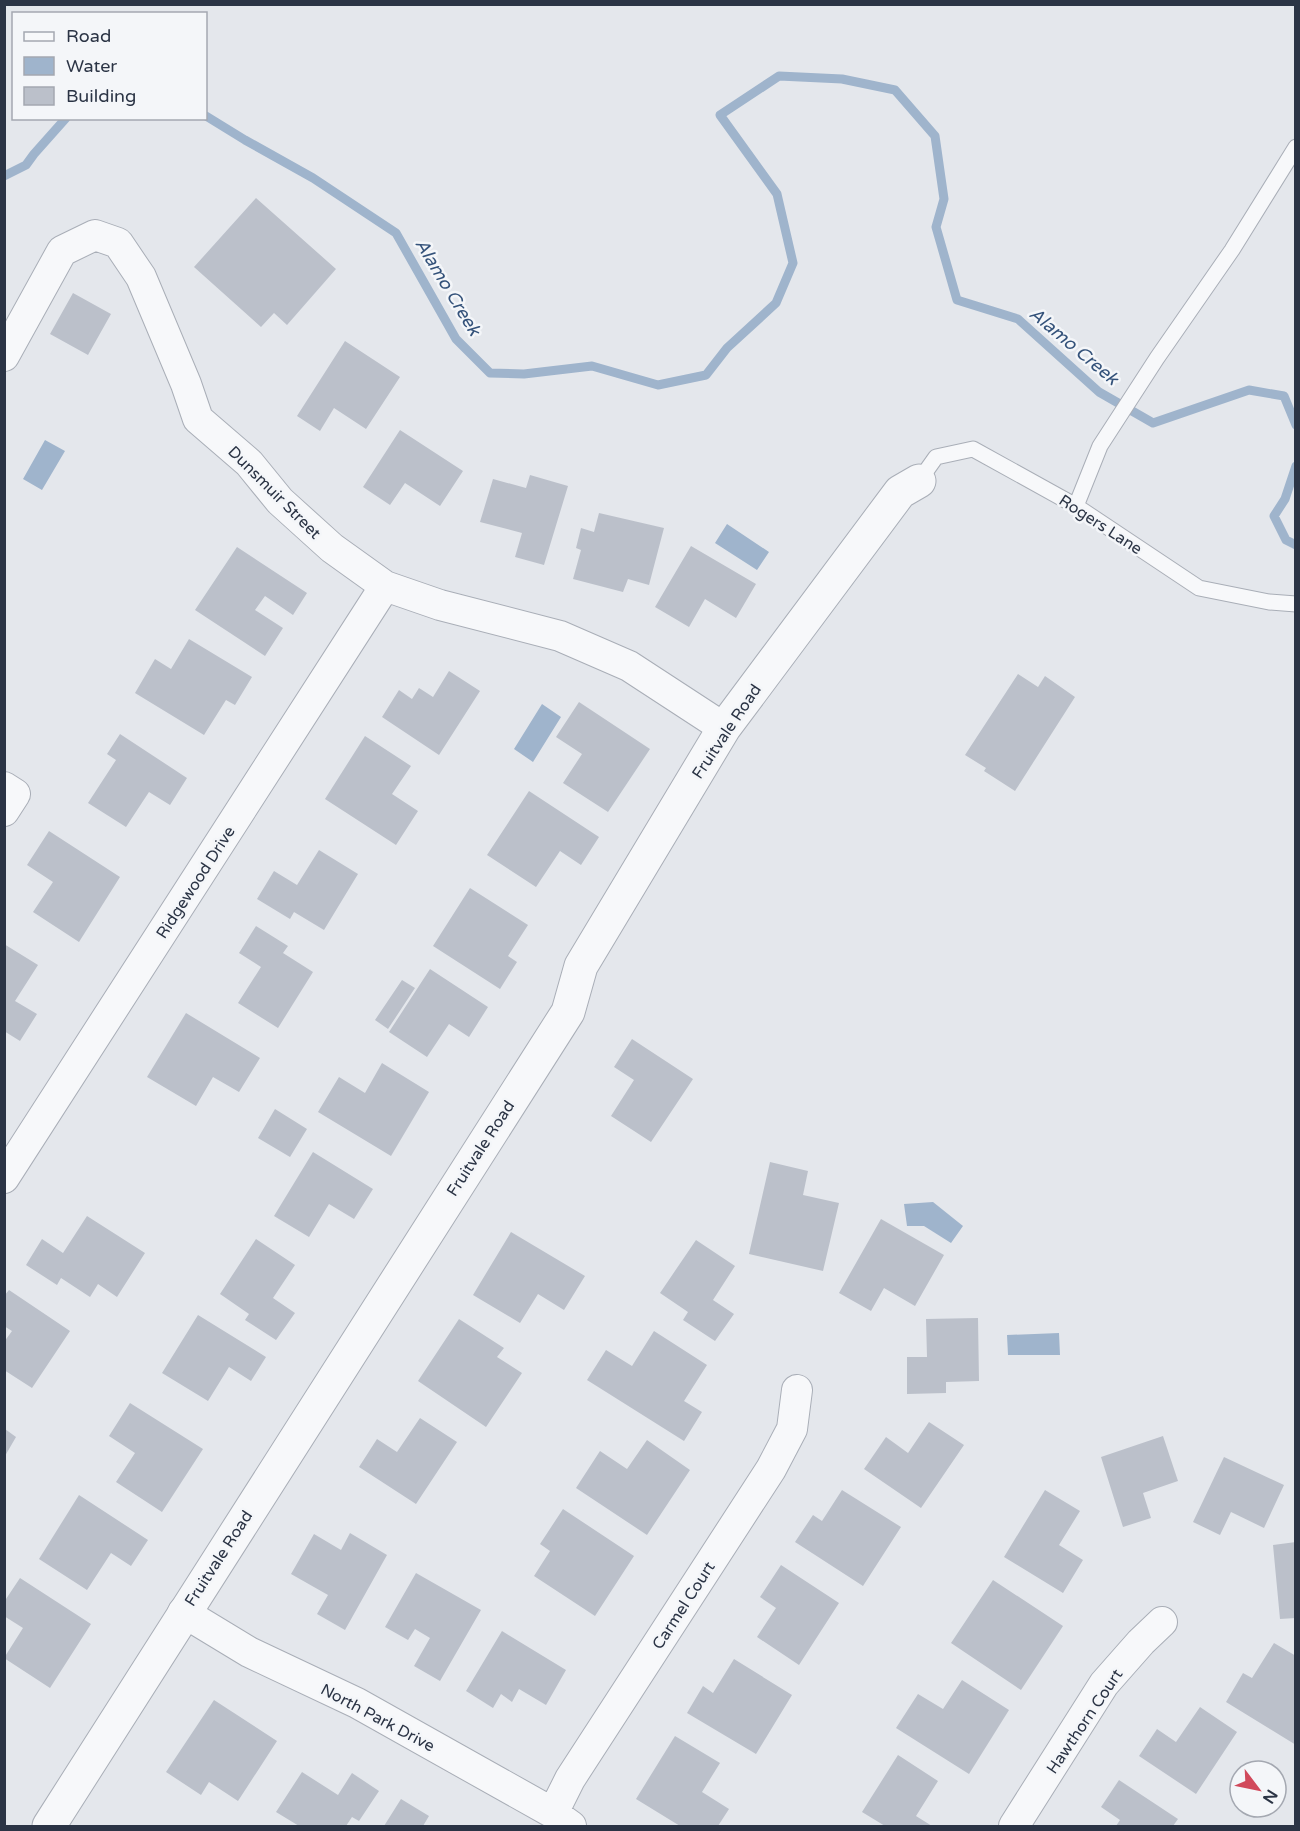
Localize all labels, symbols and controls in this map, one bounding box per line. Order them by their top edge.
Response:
legend [12,12,207,120]
text: Road [66,25,111,47]
text: Water [66,55,117,77]
text: Building [66,85,136,107]
water label: Alamo Creek [410,235,486,341]
water label: Alamo Creek [1025,302,1124,390]
street label: Dunsmuir Street [224,442,325,543]
street label: Rogers Lane [1055,491,1146,559]
street label: Fruitvale Road [688,680,766,783]
street label: Ridgewood Drive [152,822,240,943]
street label: Fruitvale Road [443,1097,519,1200]
street label: Fruitvale Road [181,1507,257,1610]
street label: Carmel Court [648,1558,720,1653]
street label: Hawthorn Court [1042,1665,1127,1778]
street label: North Park Drive [317,1679,438,1756]
north arrow [1228,1759,1288,1819]
text: N [1258,1786,1282,1807]

